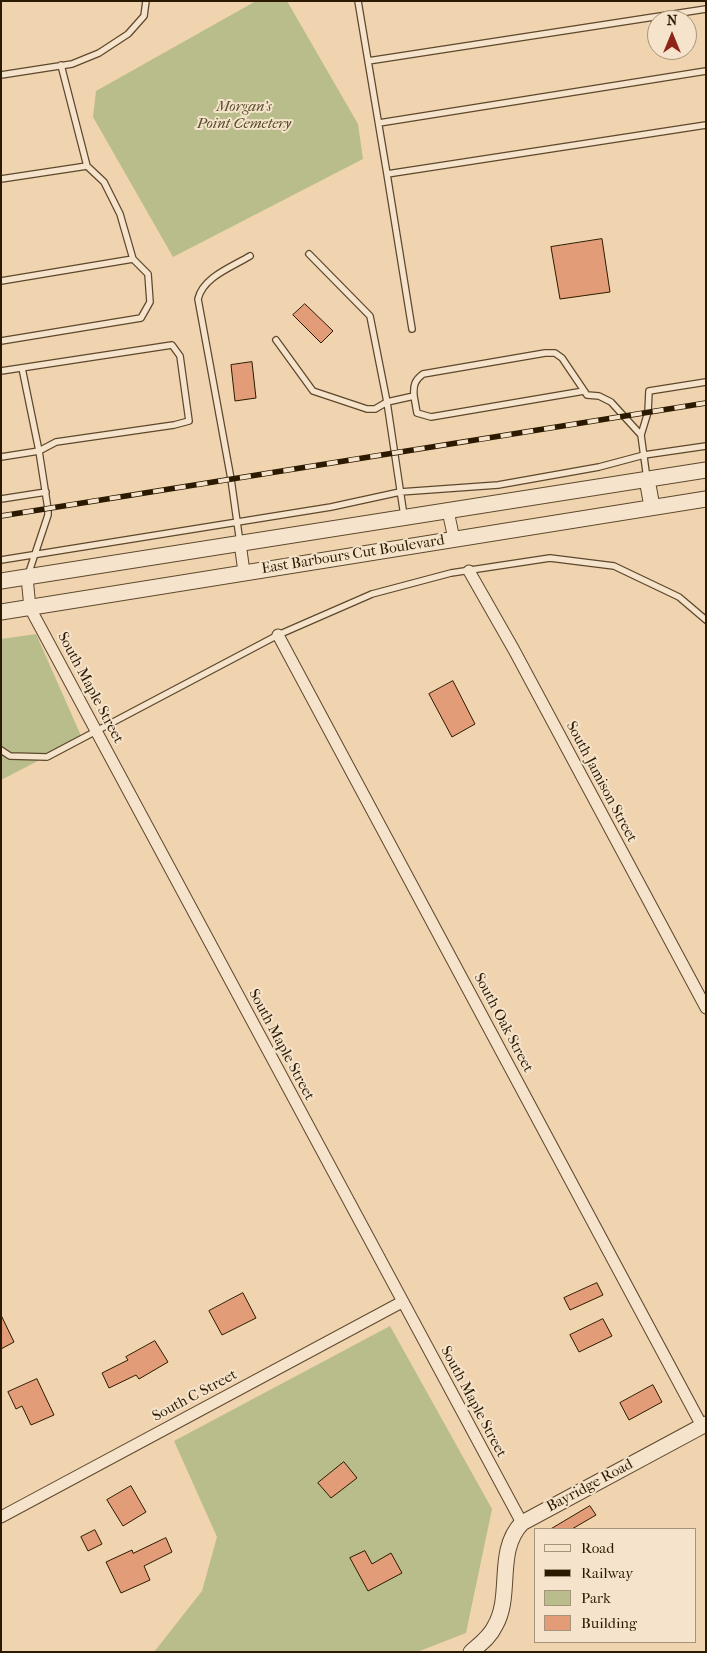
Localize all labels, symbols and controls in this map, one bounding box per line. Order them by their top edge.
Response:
north arrow [647,10,697,60]
text: N [667,12,677,29]
park label: Morgan's Point Cemetery [197,98,291,133]
street label: East Barbours Cut Boulevard [260,532,446,578]
street label: South Maple Street [53,629,127,747]
street label: South Jamison Street [562,718,640,846]
street label: South Oak Street [469,970,537,1076]
street label: South Maple Street [244,986,318,1104]
street label: South Maple Street [436,1343,510,1461]
street label: South C Street [149,1366,241,1426]
street label: Bayridge Road [544,1456,636,1516]
legend [534,1528,697,1643]
text: Road [581,1539,614,1557]
text: Railway [581,1564,633,1582]
text: Park [581,1589,611,1607]
text: Building [581,1614,637,1632]

